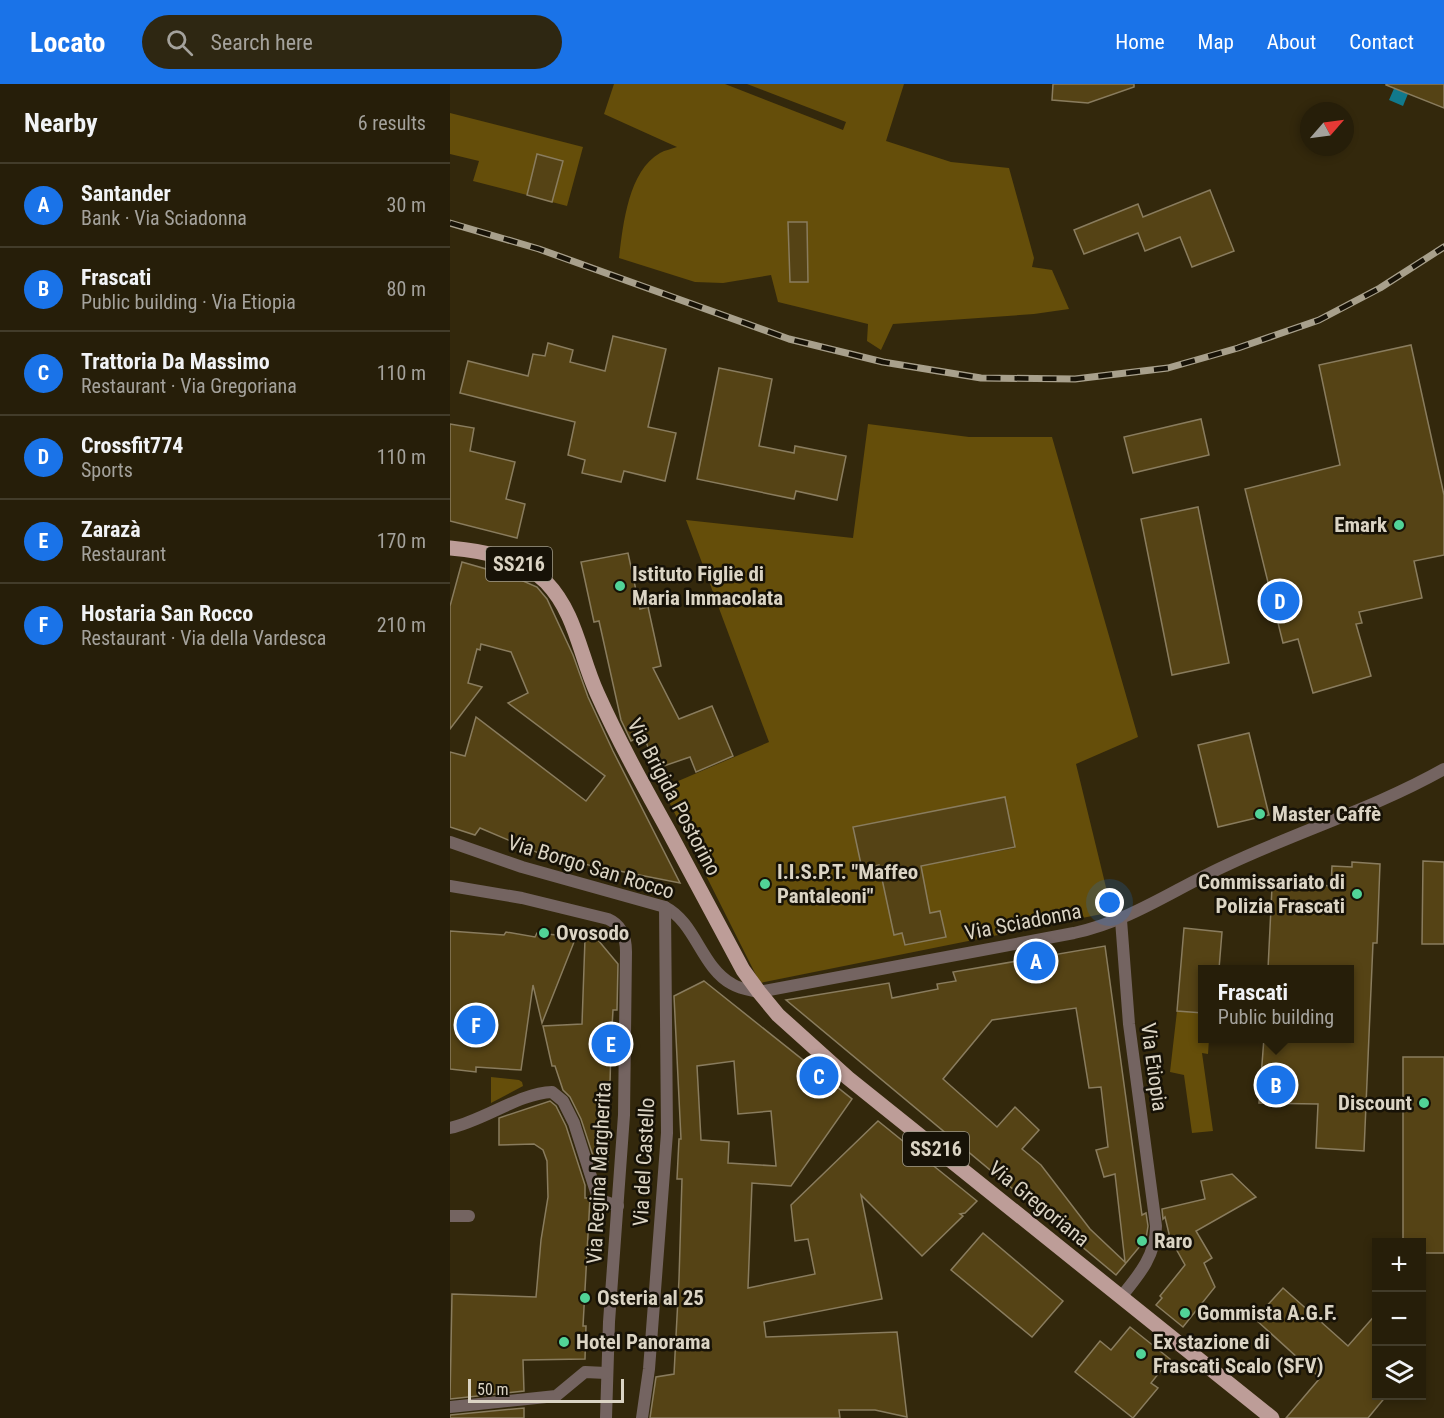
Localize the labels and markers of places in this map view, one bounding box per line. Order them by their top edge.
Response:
place label: Emark [1334,513,1388,537]
marker: Emark [1392,518,1406,532]
place label: Istituto Figlie di Maria Immacolata [632,562,783,610]
pin: D [1260,578,1300,624]
marker: Istituto Figlie di Maria Immacolata [613,579,627,593]
place label: Master Caffè [1272,802,1381,826]
marker: Master Caffè [1253,807,1267,821]
place label: I.I.S.P.T. "Maffeo Pantaleoni" [777,860,918,908]
place label: Commissariato di Polizia Frascati [1198,870,1345,918]
marker: I.I.S.P.T. "Maffeo Pantaleoni" [758,877,772,891]
marker: Commissariato di Polizia Frascati [1350,887,1364,901]
place label: Ovosodo [556,921,629,945]
marker: Ovosodo [537,926,551,940]
pin: A [1016,938,1056,984]
pin: F [456,1002,496,1048]
pin: E [592,1022,630,1066]
pin: C [800,1054,838,1098]
pin: B [1256,1062,1296,1108]
place label: Discount [1338,1091,1412,1115]
marker: Discount [1417,1096,1431,1110]
place label: Raro [1154,1229,1193,1253]
marker: Raro [1135,1234,1149,1248]
place label: Osteria al 25 [597,1286,704,1310]
marker: Osteria al 25 [578,1291,592,1305]
place label: Gommista A.G.F. [1197,1301,1337,1325]
marker: Gommista A.G.F. [1178,1306,1192,1320]
place label: Hotel Panorama [576,1330,711,1354]
place label: Ex stazione di Frascati Scalo (SFV) [1153,1330,1324,1378]
marker: Hotel Panorama [557,1335,571,1349]
marker: Ex stazione di Frascati Scalo (SFV) [1134,1347,1148,1361]

